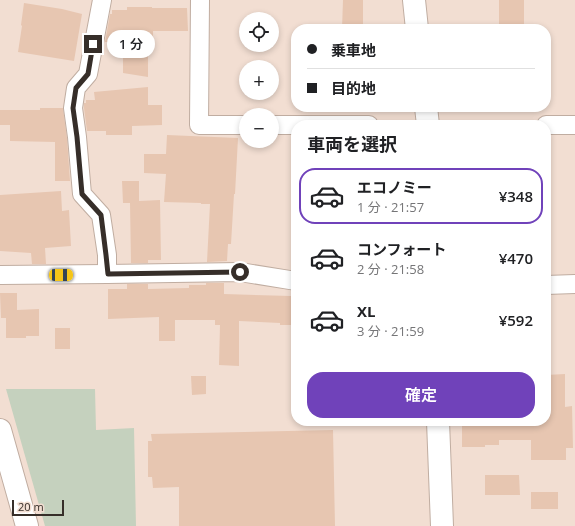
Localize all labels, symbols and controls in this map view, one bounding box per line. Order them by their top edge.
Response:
map controls [239,12,279,148]
button: locate [239,12,279,52]
callout: 1 分 [107,30,155,58]
route end [84,35,102,53]
text: 1 分 [119,35,143,53]
text: 乗車地 [331,40,376,60]
button: + [239,60,279,100]
text: 目的地 [331,78,376,98]
button: − [239,108,279,148]
text: 車両を選択 [307,132,397,156]
text: エコノミー [357,177,432,197]
icon: car [309,178,345,214]
text: ¥348 [499,186,533,206]
text: 1 分 · 21:57 [357,198,424,216]
text: コンフォート [357,239,447,259]
icon: car [309,240,345,276]
text: ¥470 [499,248,533,268]
text: 2 分 · 21:58 [357,260,424,278]
route start [231,263,249,281]
car [49,269,73,281]
text: XL [357,301,375,321]
icon: car [309,302,345,338]
text: ¥592 [499,310,533,330]
text: 3 分 · 21:59 [357,322,424,340]
button: 確定 [307,372,535,418]
scale bar [12,498,64,517]
text: 20 m [18,499,44,514]

